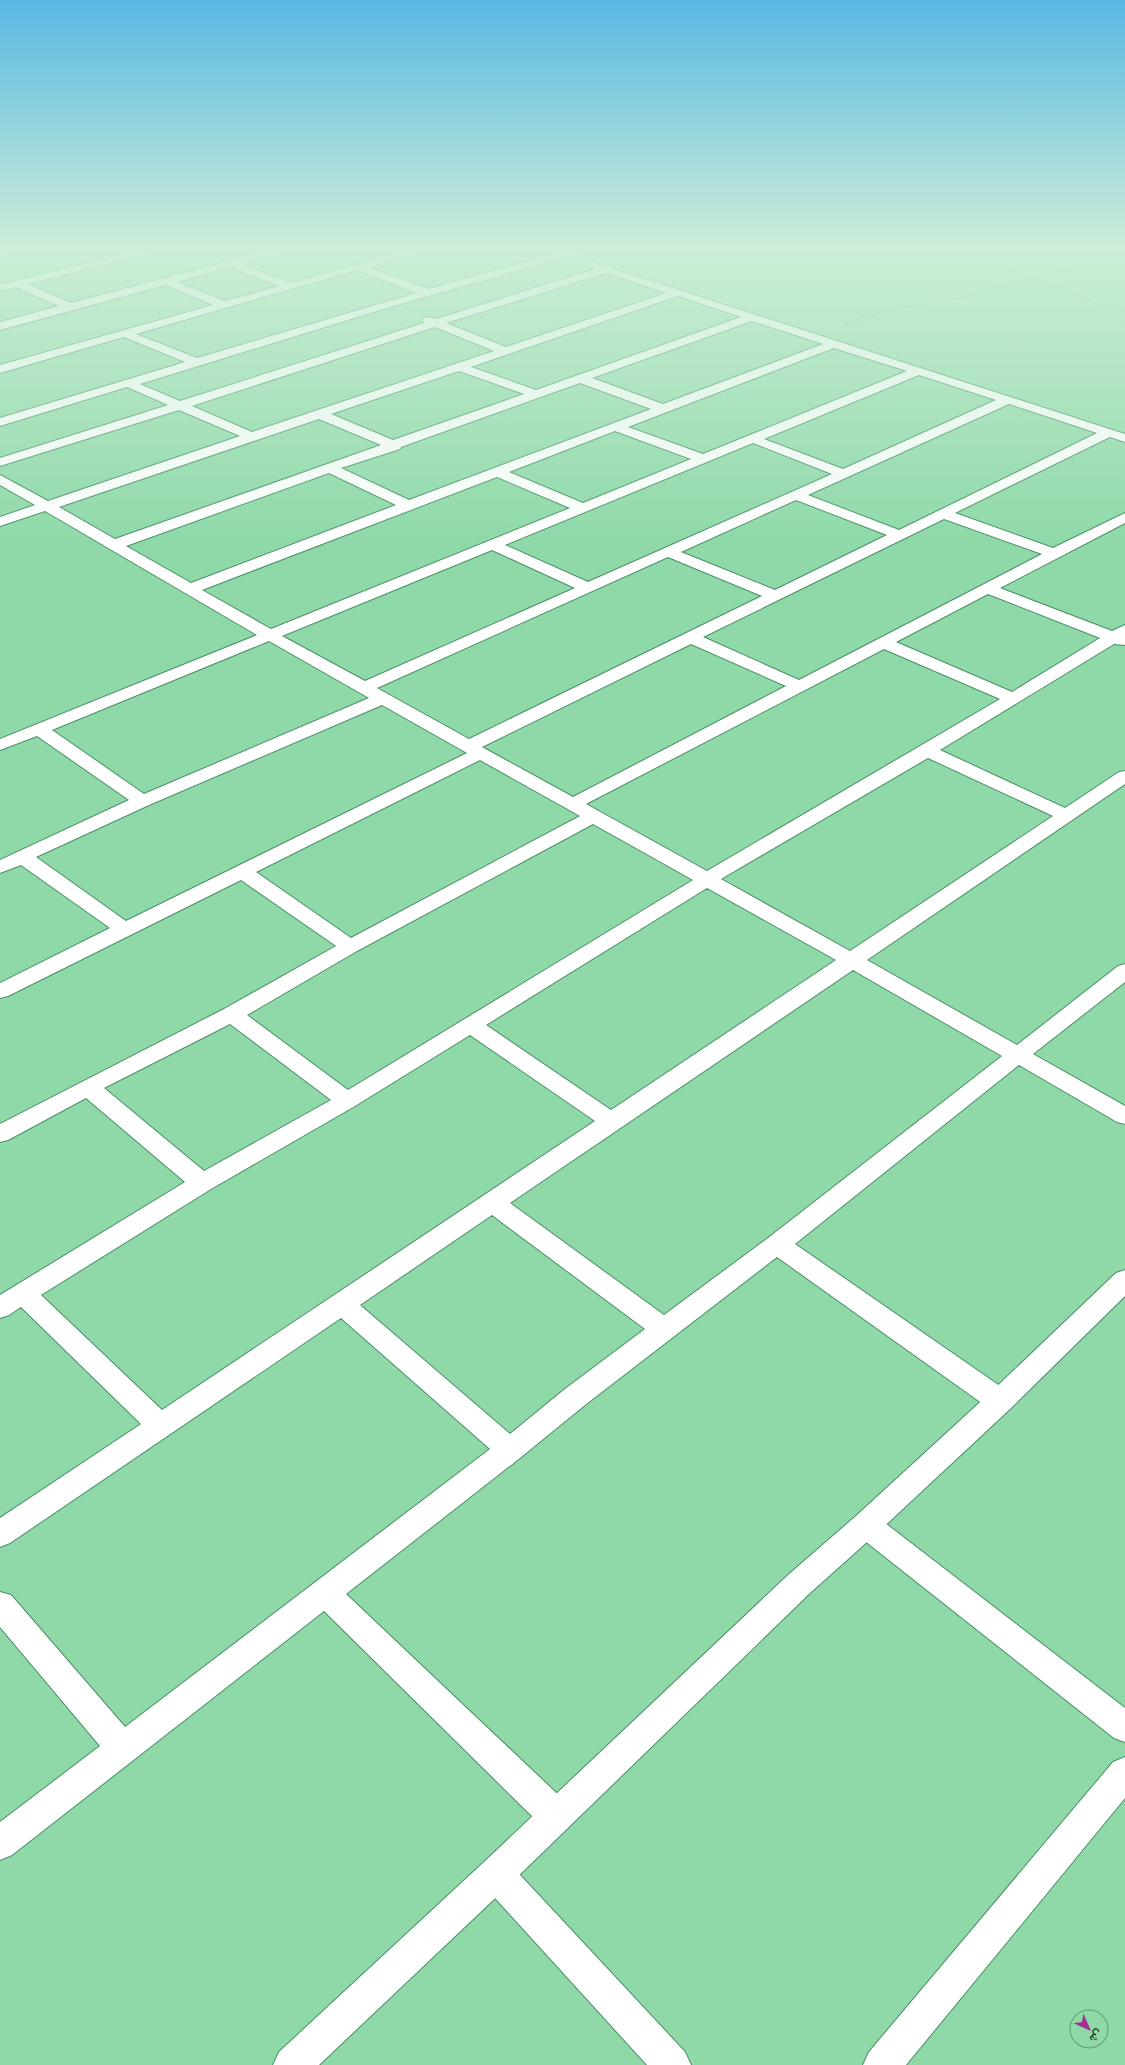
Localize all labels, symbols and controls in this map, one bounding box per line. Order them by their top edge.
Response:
north arrow [1069,2009,1109,2049]
text: ش [1086,2026,1105,2045]

